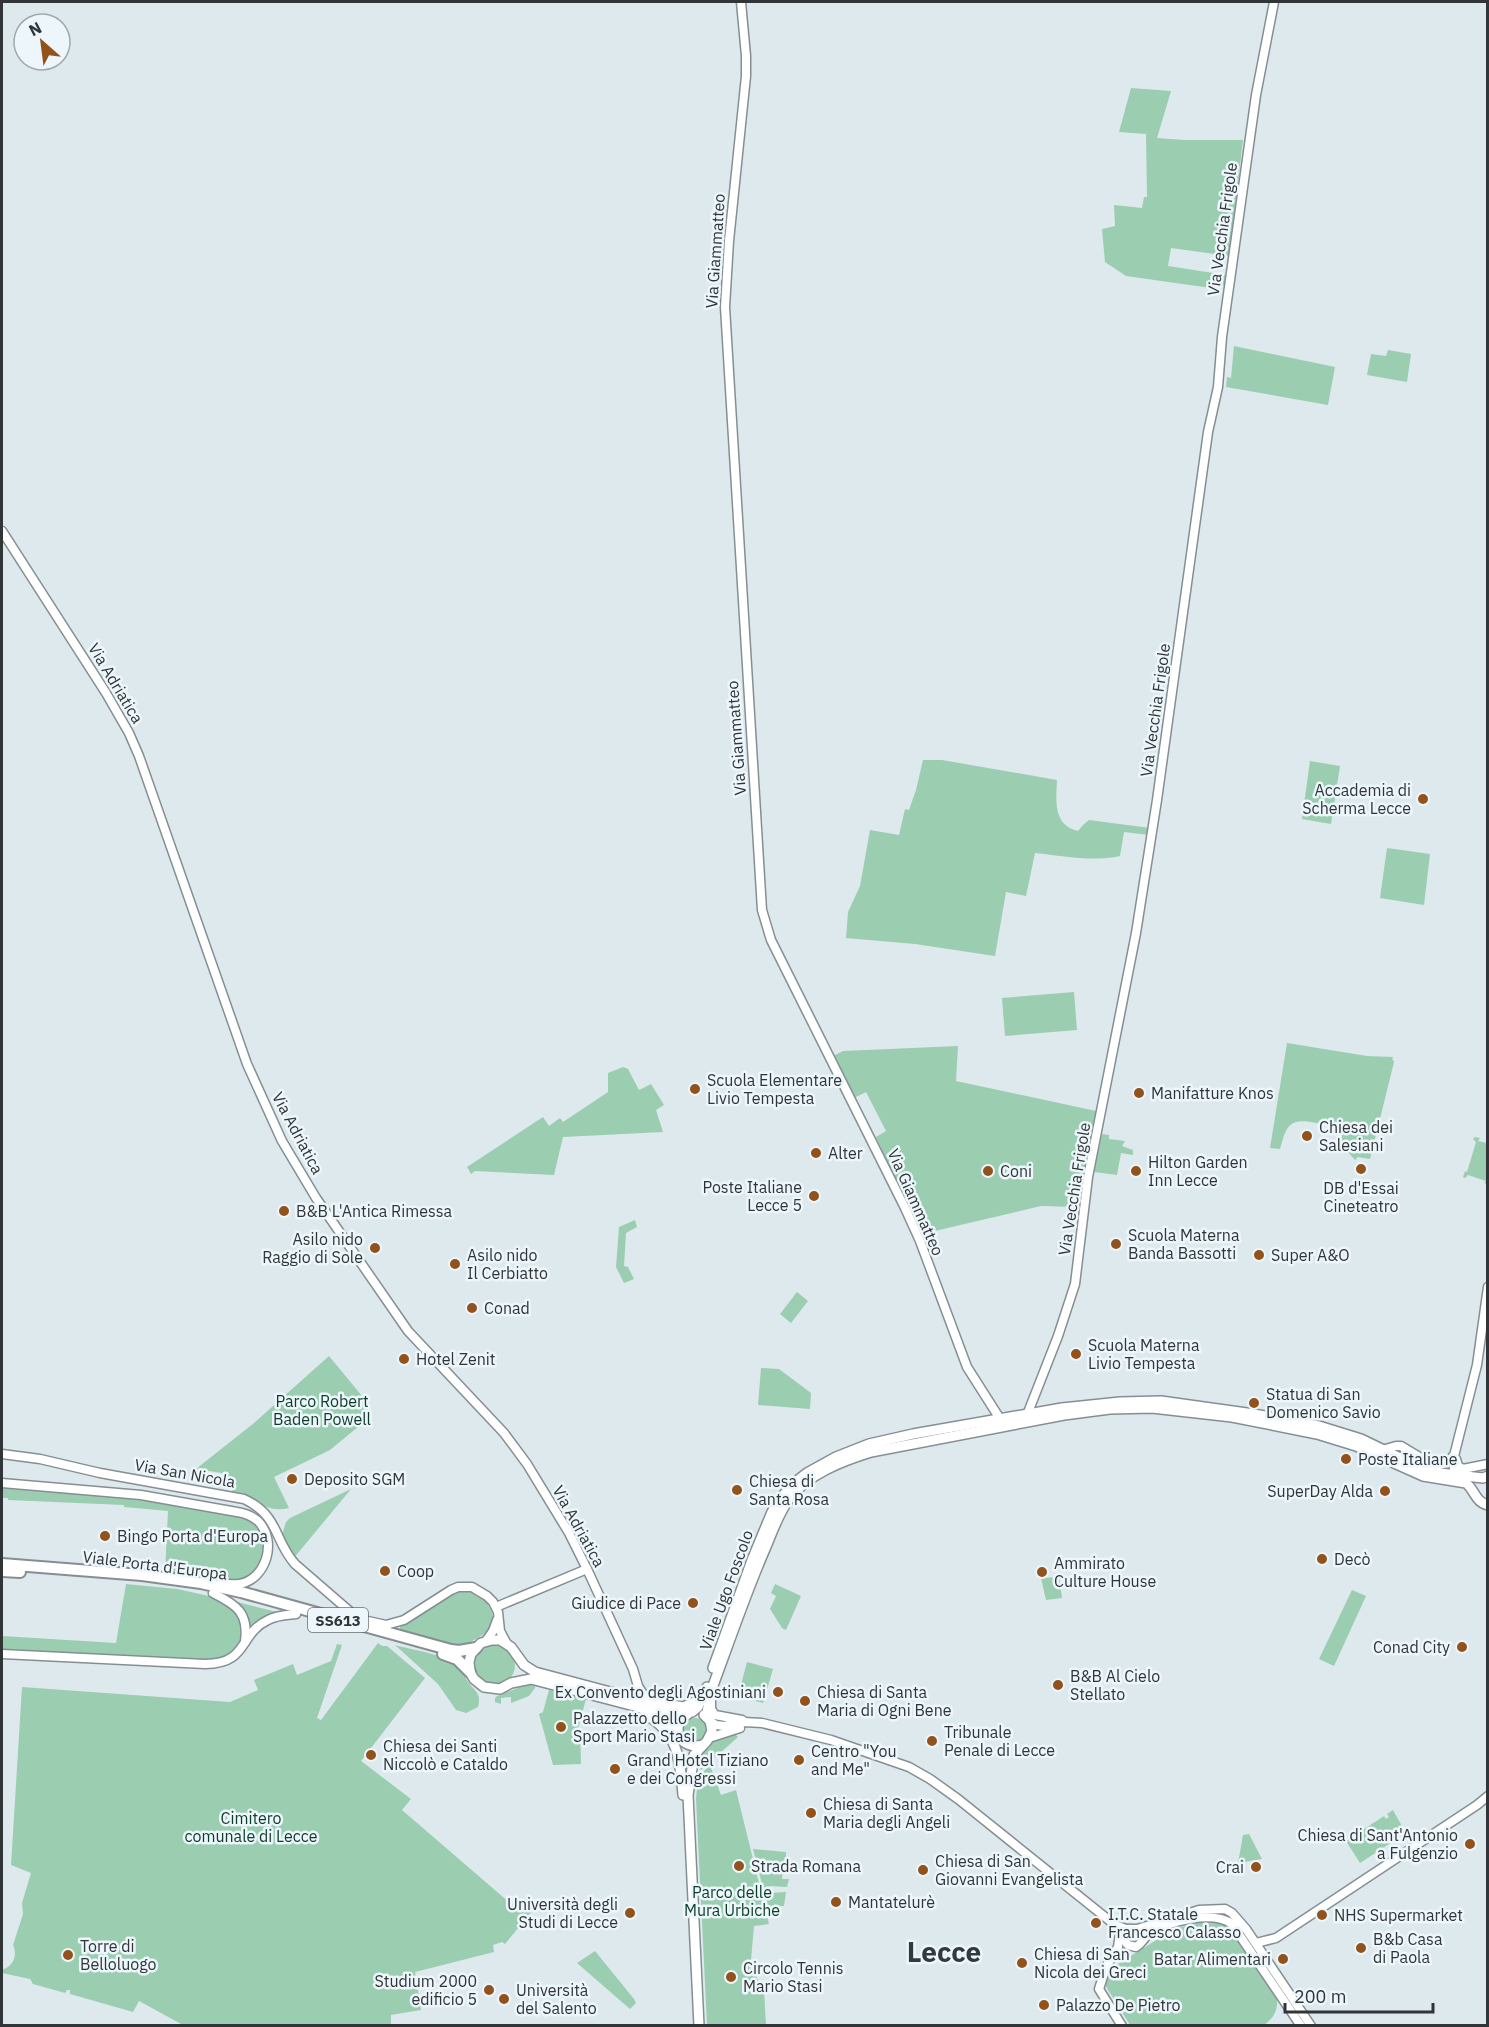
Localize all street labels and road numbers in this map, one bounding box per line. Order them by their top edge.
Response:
street label: Via Vecchia Frigole [1203,161,1241,297]
street label: Via Giammatteo [701,193,729,309]
street label: Via Adriatica [84,639,148,727]
street label: Via Vecchia Frigole [1136,642,1174,778]
street label: Via Giammatteo [722,680,750,796]
street label: Via Adriatica [268,1088,328,1178]
street label: Via Vecchia Frigole [1054,1121,1094,1257]
street label: Via Giammatteo [883,1145,949,1259]
street label: Via San Nicola [133,1454,237,1492]
street label: Via Adriatica [548,1482,610,1571]
street label: Viale Ugo Foscolo [695,1527,757,1653]
street label: Viale Porta d'Europa [82,1546,229,1584]
road number: SS613 [308,1608,368,1632]

